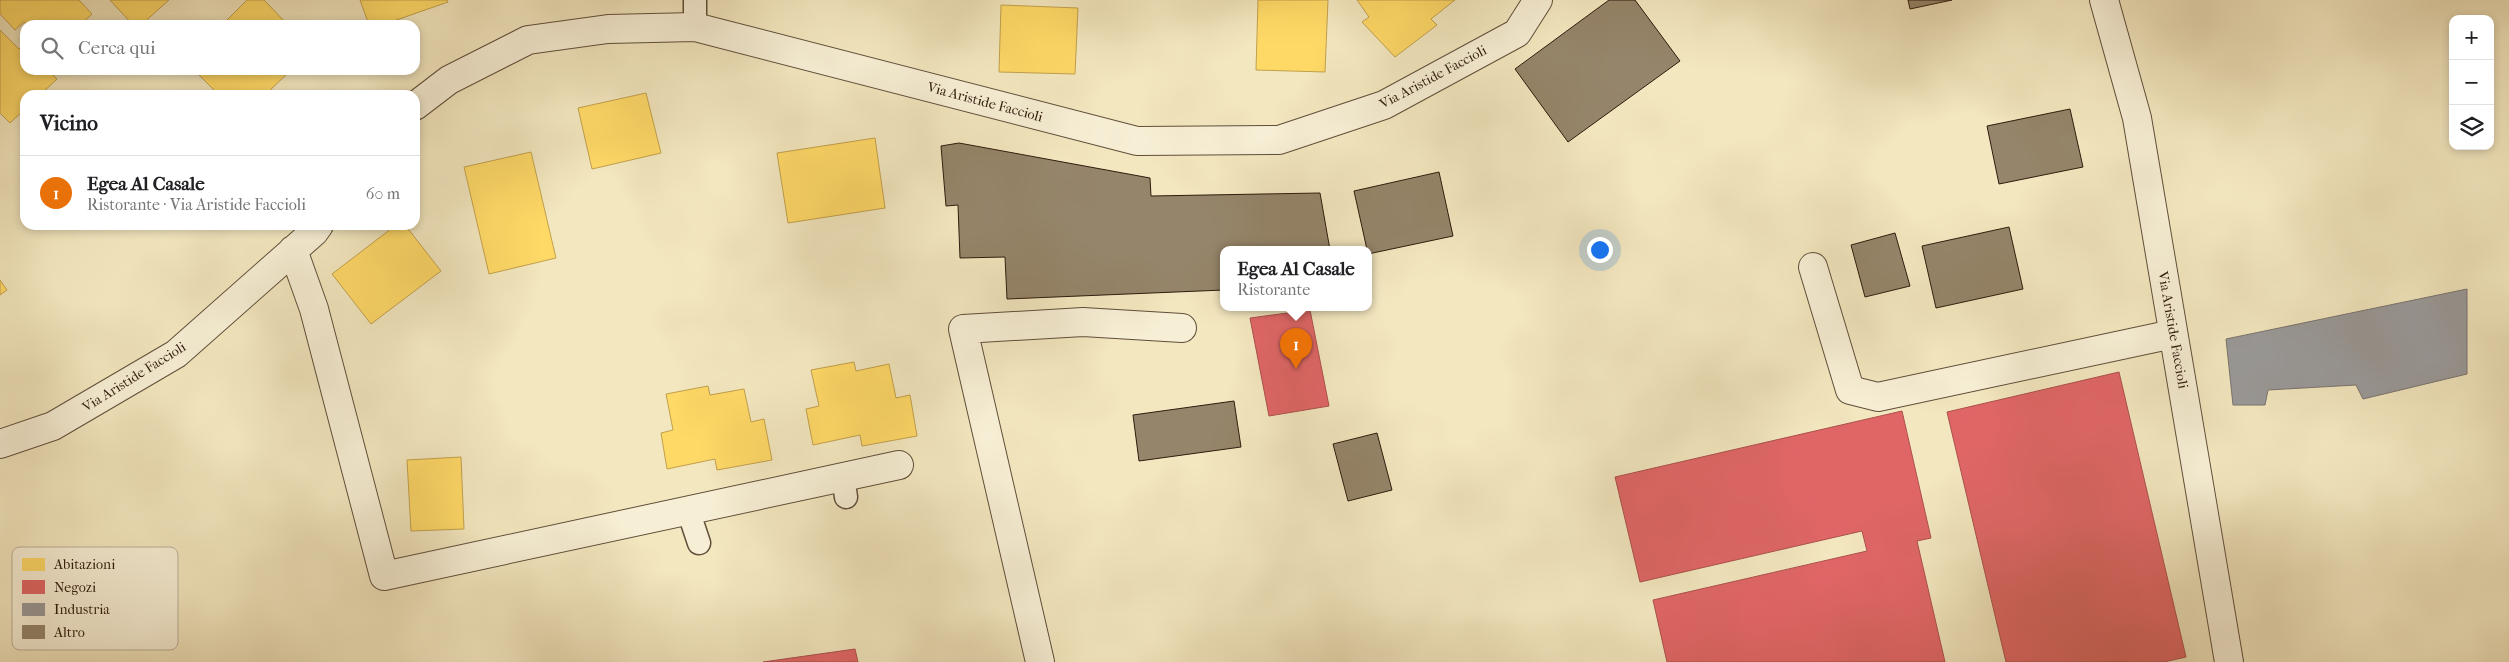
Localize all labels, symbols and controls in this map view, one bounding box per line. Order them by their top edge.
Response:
map controls [2449,15,2494,150]
button: + [2449,15,2494,60]
search box [20,20,420,75]
icon: search [38,34,66,62]
text: Cerca qui [78,37,156,59]
street label: Via Aristide Faccioli [1376,42,1489,113]
button: − [2449,60,2494,105]
street label: Via Aristide Faccioli [924,78,1045,126]
button: layers [2449,105,2494,150]
text: Vicino [40,111,98,135]
text: Egea Al Casale [87,173,205,195]
text: 1 [53,184,59,203]
text: 60 m [366,184,400,203]
text: Ristorante · Via Aristide Faccioli [87,195,306,214]
your location [1587,237,1613,263]
popup [1220,246,1372,311]
text: Egea Al Casale [1237,258,1355,280]
street label: Via Aristide Faccioli [2154,269,2192,390]
text: Ristorante [1237,280,1310,299]
pin: 1 [1280,328,1312,369]
street label: Via Aristide Faccioli [78,338,189,416]
legend [12,547,178,650]
text: Abitazioni [53,556,115,573]
text: Negozi [54,579,96,596]
text: Industria [54,601,110,618]
text: Altro [53,624,85,641]

